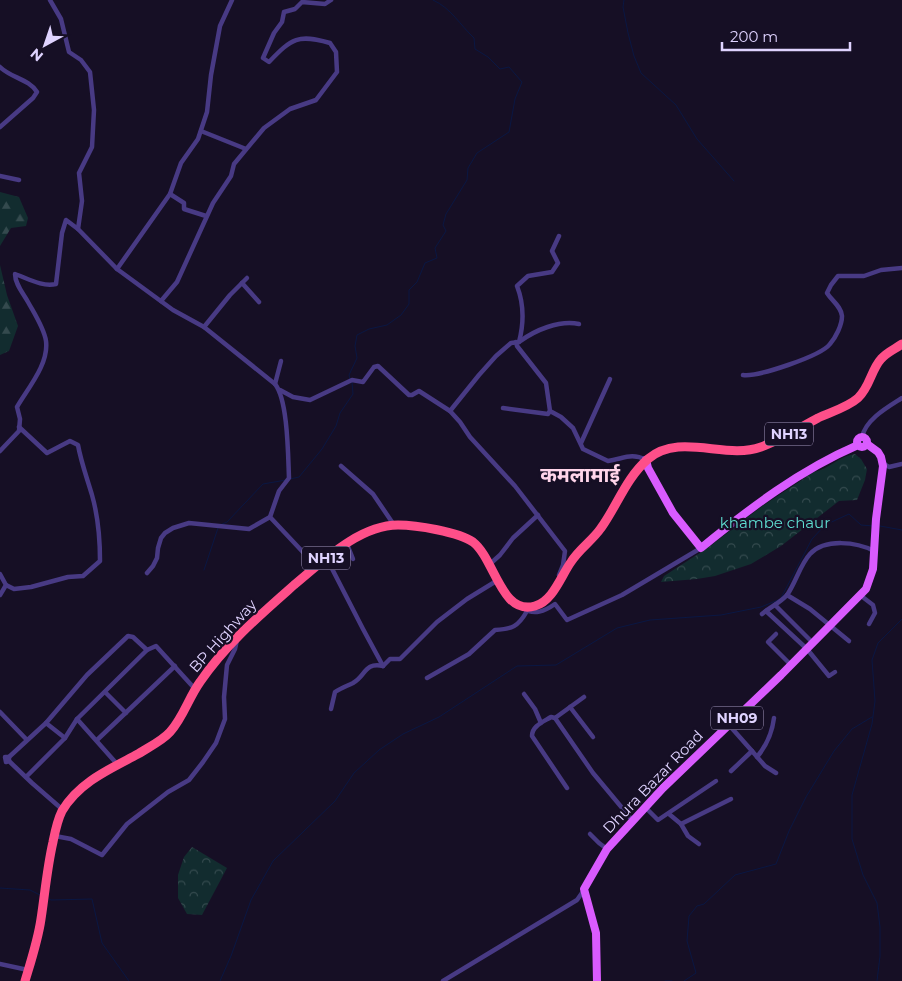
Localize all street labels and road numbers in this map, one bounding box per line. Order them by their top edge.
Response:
road number: NH13 [765,422,813,446]
road number: NH13 [302,546,350,570]
street label: BP Highway [185,594,261,676]
road number: NH09 [711,706,763,730]
street label: Dhura Bazar Road [598,726,707,837]

